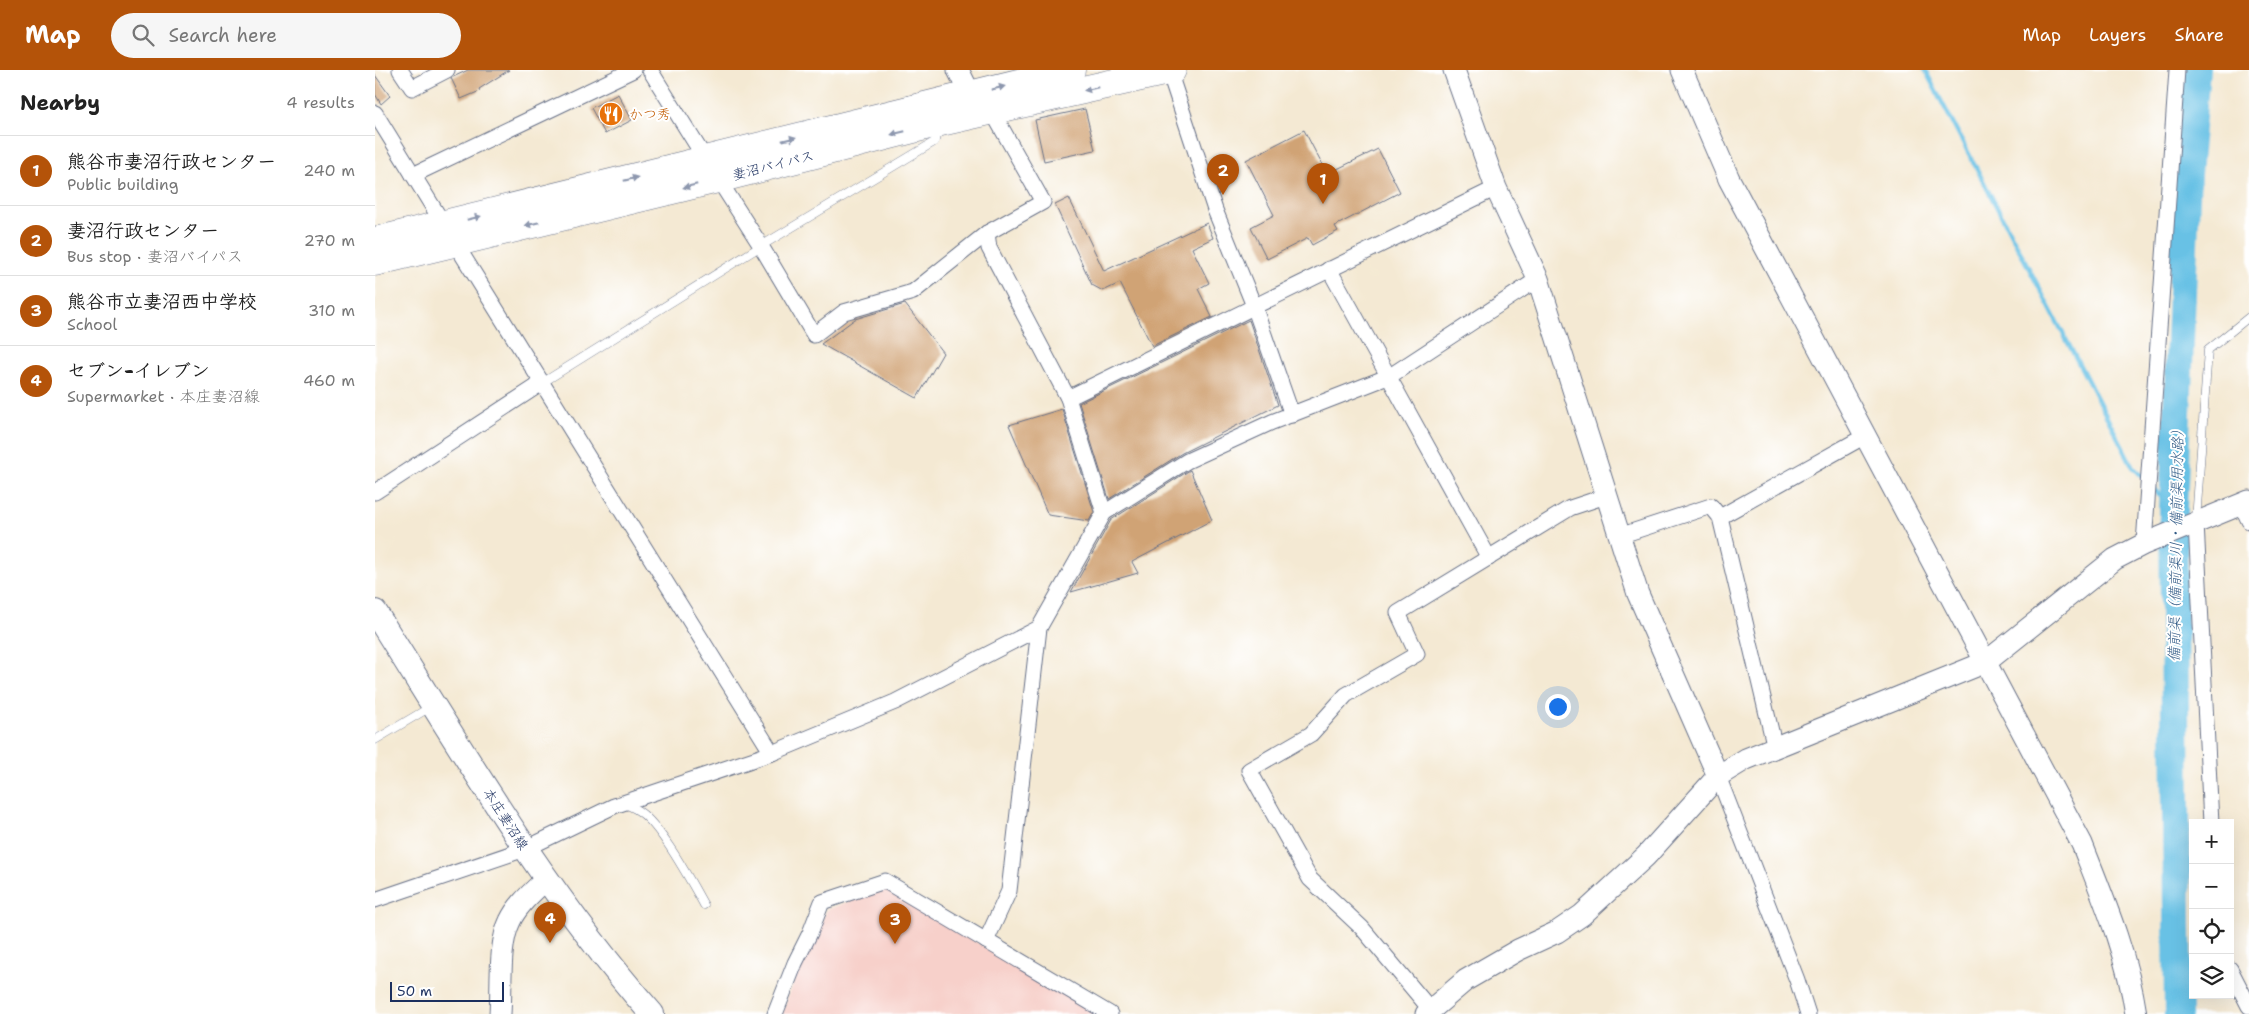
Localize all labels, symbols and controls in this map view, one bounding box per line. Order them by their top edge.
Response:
search box [111,13,461,58]
text: Map [25,19,81,51]
icon: search [129,21,157,49]
text: Search here [169,23,277,48]
text: Map [2023,23,2061,47]
text: Layers [2089,23,2146,47]
text: Share [2174,23,2224,47]
one-way arrow [990,84,1005,92]
one-way arrow [1083,85,1098,93]
text: Nearby [20,89,100,117]
text: 4 results [286,92,355,113]
restaurant icon: かつ秀 [598,101,624,127]
place label: かつ秀 [629,105,671,123]
one-way arrow [891,130,906,138]
one-way arrow [781,135,796,143]
street label: 妻沼バイパス [730,146,816,184]
text: 熊谷市妻沼行政センター [67,149,276,174]
pin: 2 [1207,154,1239,195]
text: 1 [32,160,40,181]
text: 240 m [303,160,355,181]
pin: 1 [1307,163,1339,204]
text: Public building [67,174,179,195]
one-way arrow [624,174,639,182]
one-way arrow [682,182,697,190]
one-way arrow [466,214,481,222]
text: 妻沼行政センター [67,218,219,243]
one-way arrow [525,220,540,228]
text: 2 [30,230,42,251]
text: 270 m [304,230,355,251]
text: Bus stop · 妻沼バイパス [67,246,243,267]
text: 熊谷市立妻沼西中学校 [67,289,257,314]
text: 3 [30,300,42,321]
text: 310 m [308,300,355,321]
text: School [67,314,117,335]
text: セブン-イレブン [67,358,210,383]
text: 4 [30,370,42,391]
text: 460 m [303,370,355,391]
text: Supermarket · 本庄妻沼線 [67,386,260,407]
water label: 備前渠（備前渠川・備前渠用水路） [2164,422,2188,662]
your location [1545,694,1571,720]
street label: 本庄妻沼線 [479,785,533,853]
map controls [2189,819,2234,999]
button: + [2189,819,2234,864]
button: − [2189,864,2234,909]
pin: 4 [534,902,566,943]
pin: 3 [879,903,911,944]
button: locate [2189,909,2234,954]
button: layers [2189,954,2234,999]
scale bar [390,979,504,1002]
text: 50 m [397,982,432,1000]

